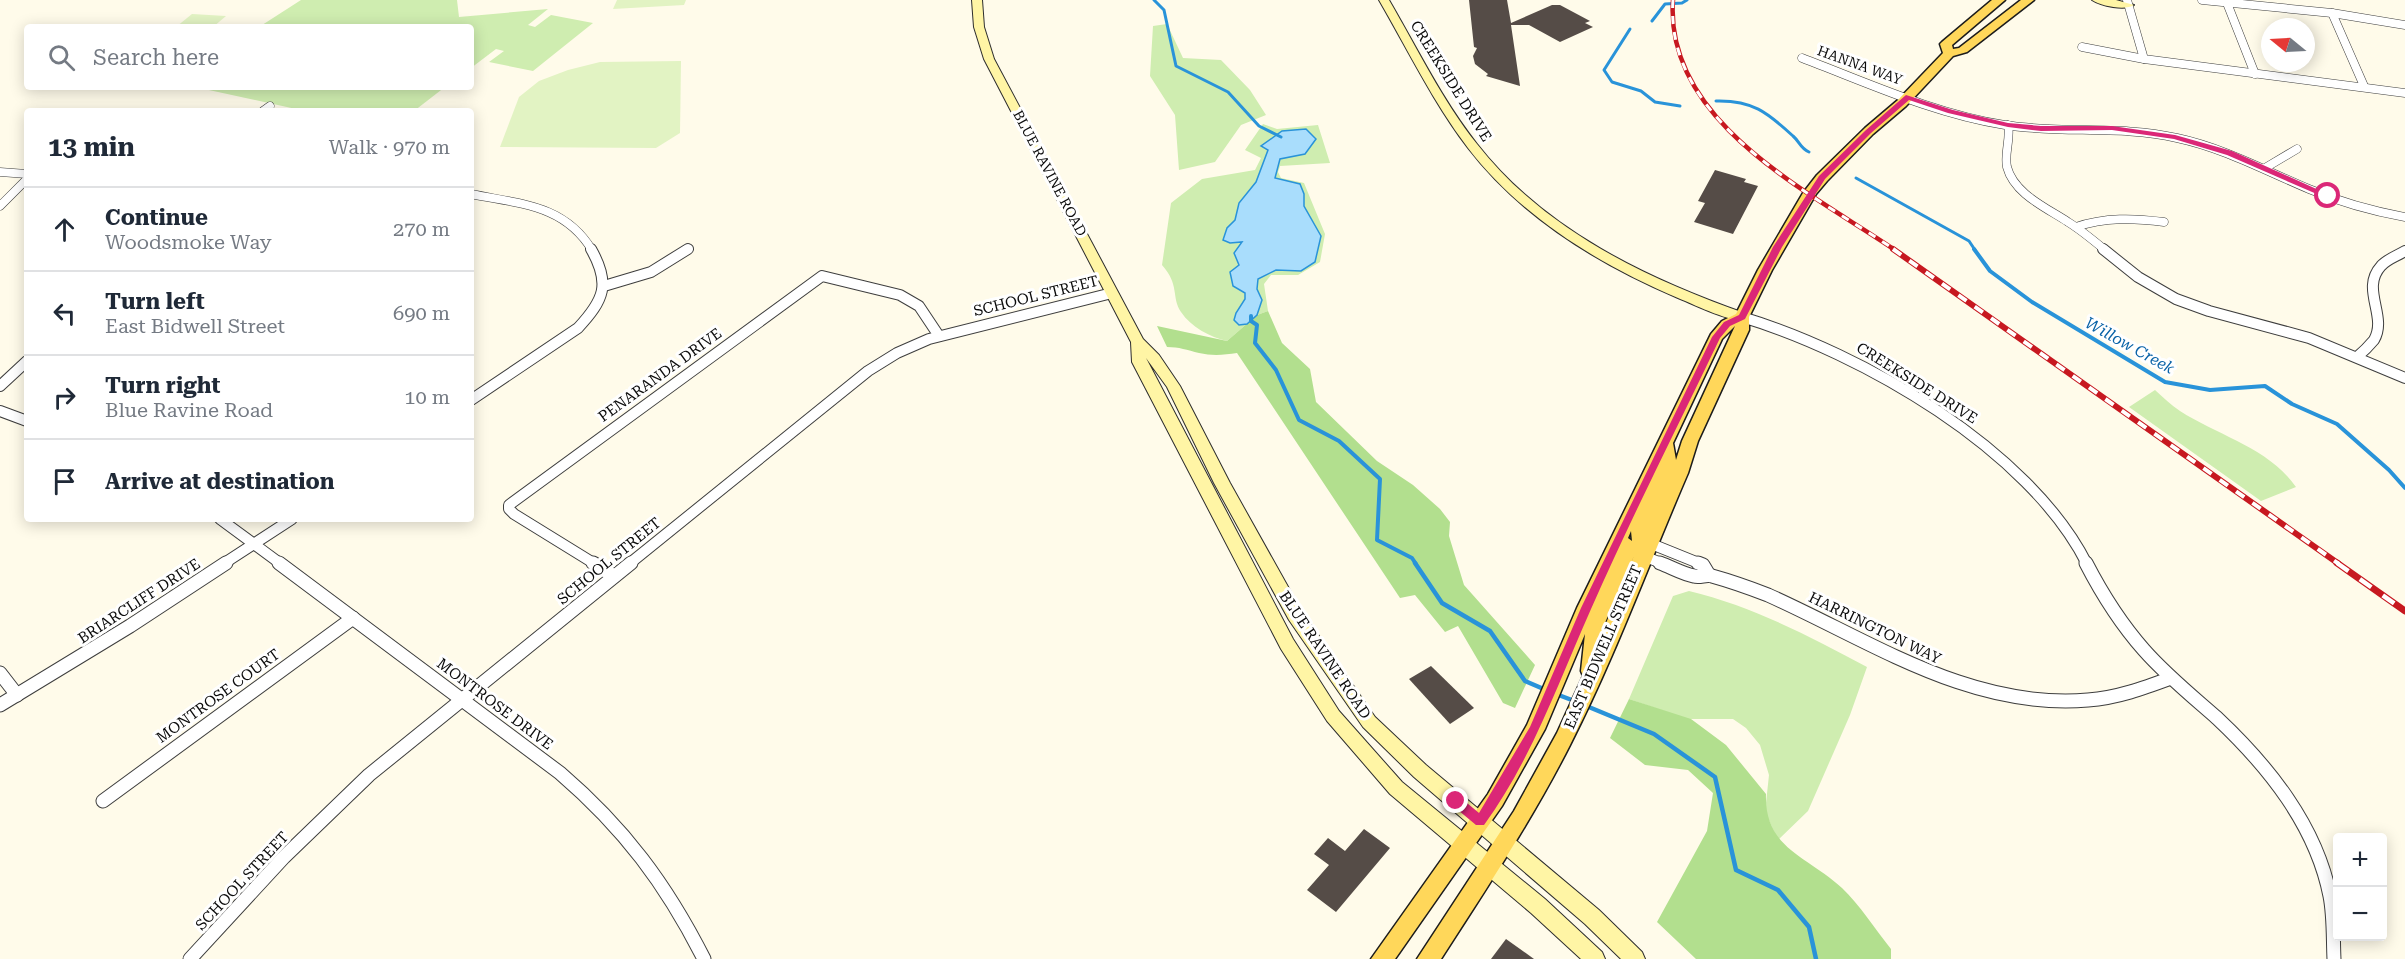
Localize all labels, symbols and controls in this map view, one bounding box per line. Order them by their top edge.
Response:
street label: CREEKSIDE DRIVE [1407,17,1495,145]
north arrow [2261,18,2315,72]
search box [24,24,474,90]
icon: search [45,41,78,74]
street label: HANNA WAY [1815,42,1905,88]
text: Search here [93,45,219,70]
street label: BLUE RAVINE ROAD [1010,107,1090,239]
text: 13 min [48,132,135,162]
text: Walk · 970 m [329,135,450,159]
route start [2314,182,2340,208]
text: Continue [105,205,208,230]
icon: ahead [48,213,81,246]
text: 270 m [393,217,450,241]
text: Woodsmoke Way [105,230,272,254]
street label: SCHOOL STREET [972,272,1100,320]
text: Turn left [105,289,205,314]
icon: left [48,297,81,330]
text: 690 m [393,301,450,325]
water label: Willow Creek [2082,313,2178,378]
text: East Bidwell Street [105,314,285,338]
street label: PENARANDA DRIVE [595,324,725,426]
street label: CREEKSIDE DRIVE [1853,339,1981,427]
text: Turn right [105,373,220,398]
icon: right [48,381,81,414]
text: 10 m [404,385,450,409]
text: Blue Ravine Road [105,398,273,422]
icon: arrive [48,465,81,498]
text: Arrive at destination [105,469,334,494]
street label: SCHOOL STREET [554,514,664,608]
street label: BRIARCLIFF DRIVE [74,555,204,647]
street label: EAST BIDWELL STREET [1560,562,1646,732]
street label: BLUE RAVINE ROAD [1276,588,1374,722]
street label: HARRINGTON WAY [1806,588,1945,668]
street label: MONTROSE COURT [153,645,283,747]
street label: MONTROSE DRIVE [433,654,557,754]
route end [1442,787,1468,813]
street label: SCHOOL STREET [192,828,292,934]
map controls [2333,833,2387,941]
button: + [2333,833,2387,887]
button: − [2333,887,2387,941]

